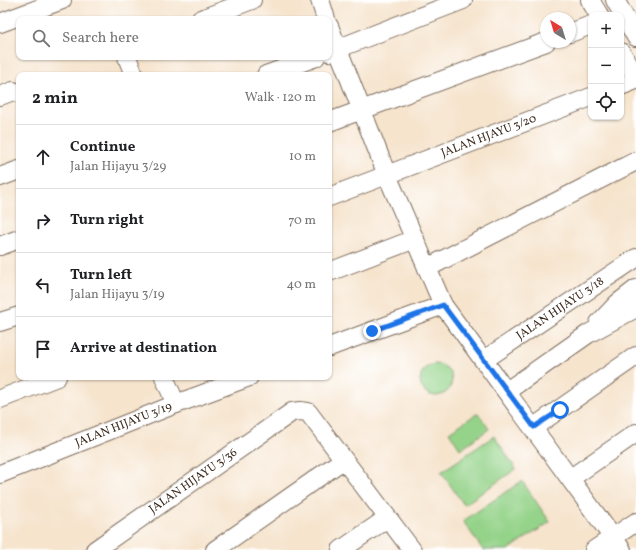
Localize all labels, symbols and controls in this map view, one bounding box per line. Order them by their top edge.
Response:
north arrow [540,12,576,48]
map controls [588,12,624,120]
button: + [588,12,624,48]
search box [16,16,332,60]
icon: search [30,27,52,49]
text: Search here [62,28,139,49]
button: − [588,48,624,84]
button: locate [588,84,624,120]
text: 2 min [32,87,78,110]
text: Walk · 120 m [245,89,316,107]
street label: JALAN HJAYU 3/20 [439,111,539,161]
text: Continue [70,137,135,158]
icon: ahead [32,146,54,168]
text: 10 m [289,148,316,166]
text: Jalan Hijayu 3/29 [70,158,166,176]
icon: right [32,210,54,232]
text: Turn right [70,210,144,231]
text: 70 m [288,212,316,230]
text: Turn left [70,265,132,286]
street label: JALAN HIJAYU 3/18 [513,273,607,344]
icon: left [32,274,54,296]
text: 40 m [287,276,316,294]
text: Jalan Hijayu 3/19 [70,286,165,304]
route end [363,322,381,340]
icon: arrive [32,338,54,360]
text: Arrive at destination [70,338,217,359]
street label: JALAN HIJAYU 3/19 [73,398,174,451]
route start [551,401,569,419]
street label: JALAN HIJAYU 3/36 [146,445,241,518]

